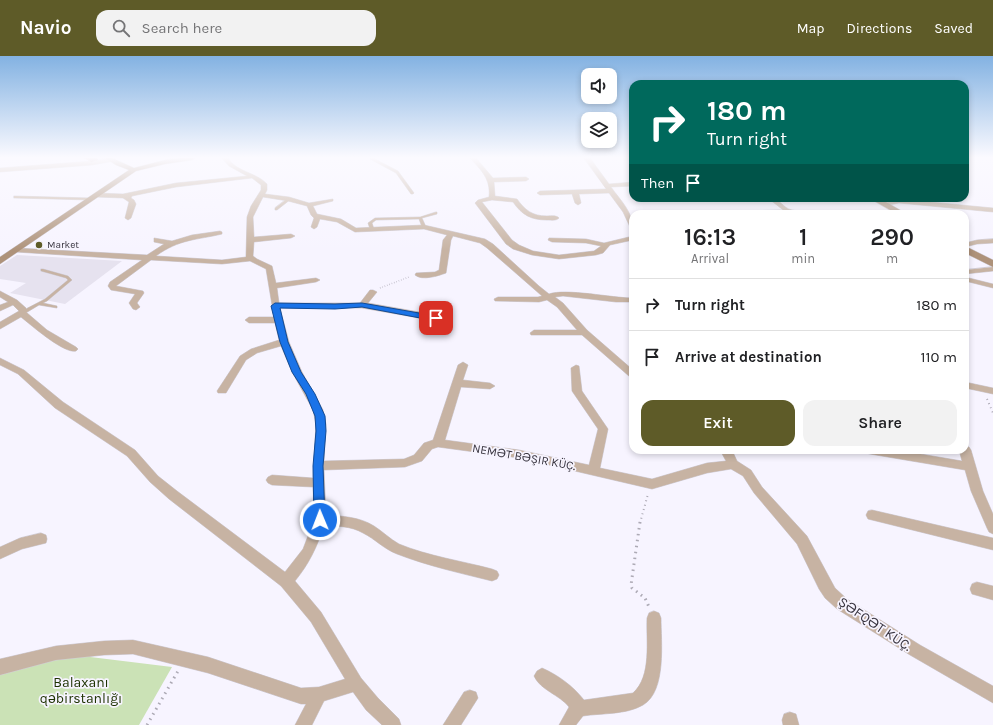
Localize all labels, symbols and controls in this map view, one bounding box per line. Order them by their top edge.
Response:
search box [96,10,376,46]
text: Navio [20,17,72,39]
icon: search [110,17,132,39]
text: Search here [142,19,222,37]
text: Map [797,20,825,37]
text: Directions [847,20,912,37]
text: Saved [934,20,973,37]
map controls [581,68,617,148]
button: sound [581,68,617,104]
text: 180 m [707,94,786,127]
icon: right [641,96,693,148]
button: layers [581,112,617,148]
text: Turn right [707,128,787,150]
icon: arrive [682,172,704,194]
text: Then [641,174,674,192]
text: 16:13 [684,223,736,251]
text: 1 [799,223,807,251]
text: 290 [870,223,914,251]
place label: Market [47,239,79,251]
marker: Market [34,240,44,250]
text: Arrival [691,251,729,266]
text: min [791,251,815,266]
text: m [886,251,898,266]
icon: right [641,294,663,316]
text: Turn right [675,296,745,314]
text: 180 m [916,296,957,314]
pin [419,301,453,335]
icon: arrive [425,307,447,329]
icon: arrive [641,346,663,368]
text: Arrive at destination [675,348,822,366]
text: 110 m [921,348,957,366]
button: Exit [641,400,795,446]
button: Share [803,400,957,446]
street label: NEMƏT BƏŞIR KÜÇ. [471,441,577,473]
position arrow [299,499,341,541]
street label: ŞƏFQƏT KÜÇ. [835,593,915,655]
park label: Balaxanı qəbirstanlığı [40,674,122,707]

